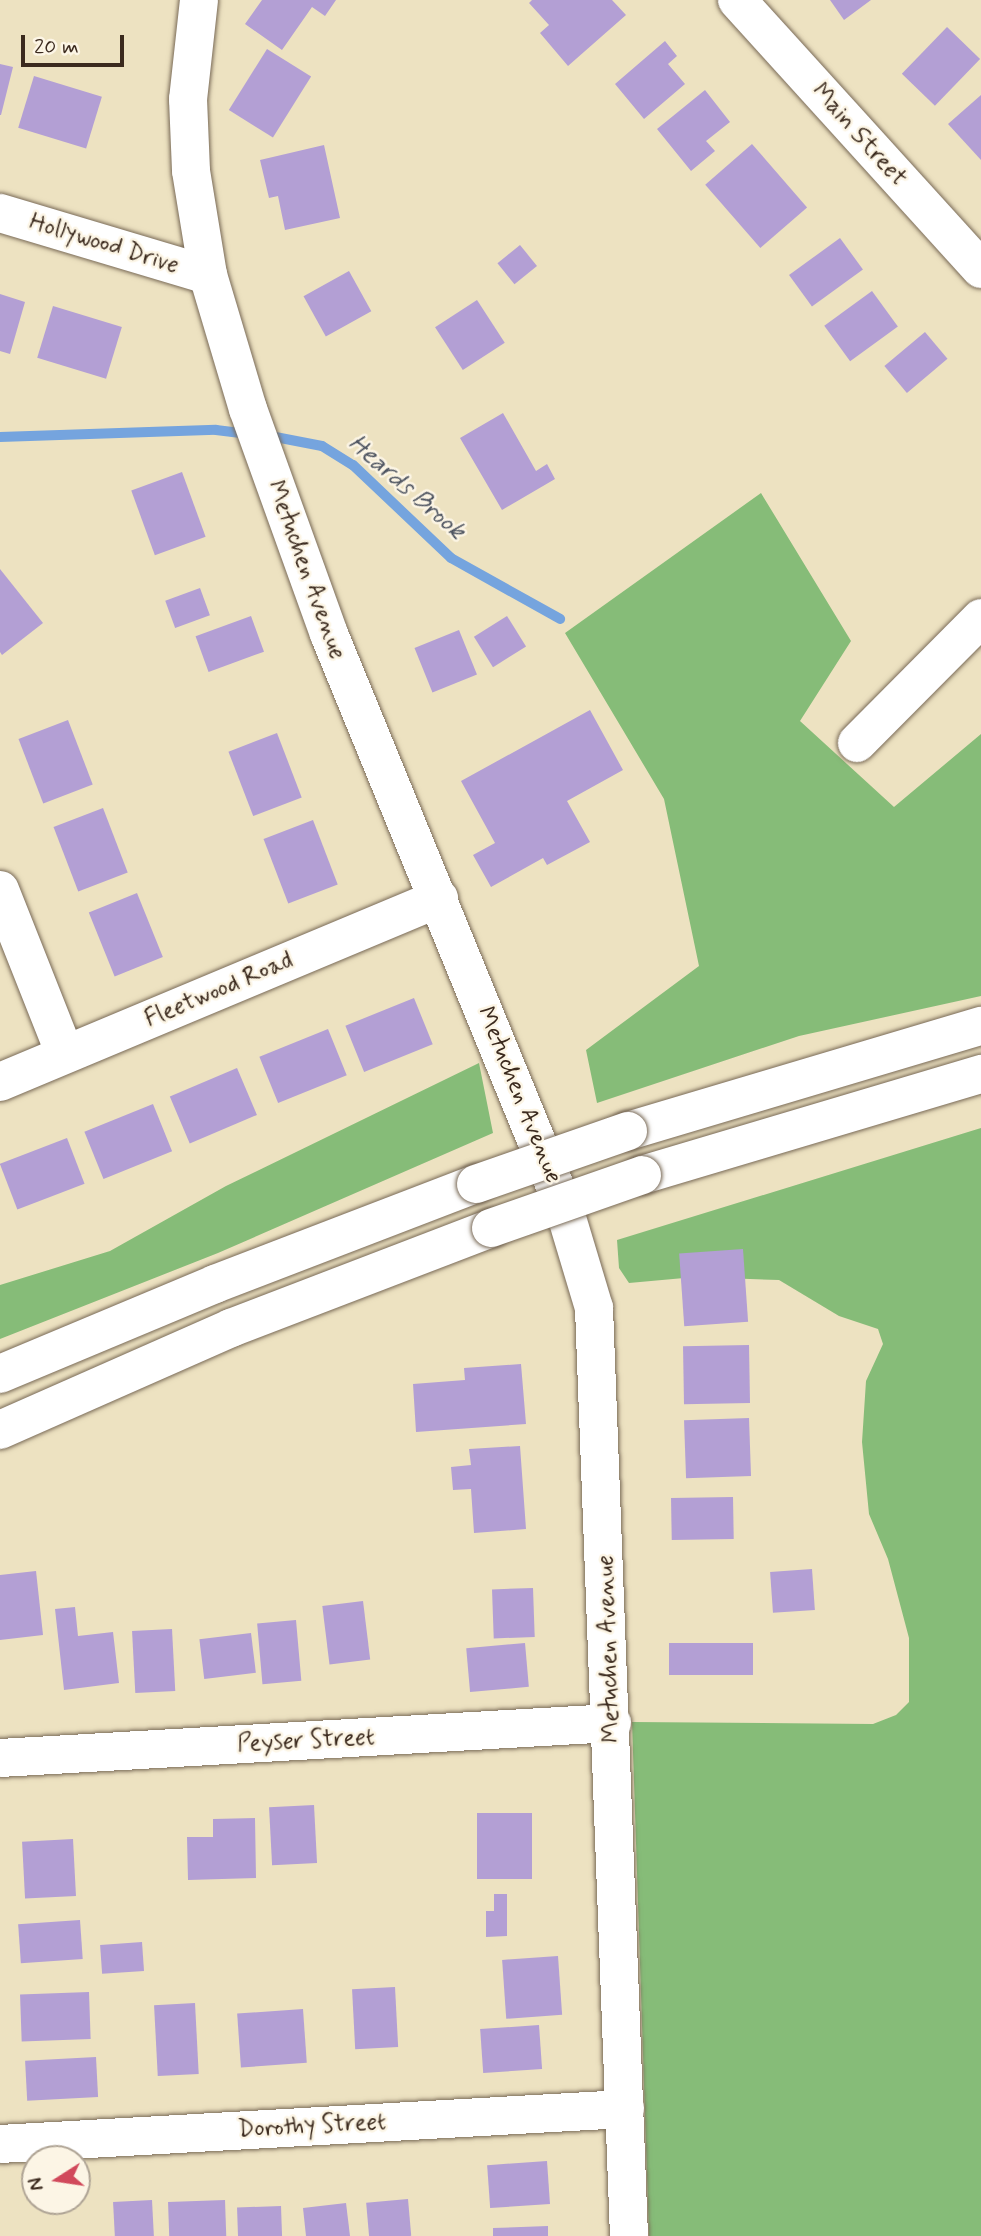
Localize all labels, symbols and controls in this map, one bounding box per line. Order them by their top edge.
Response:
scale bar [24,21,128,65]
text: 20 m [34,33,79,61]
street label: Main Street [806,78,912,192]
street label: Hollywood Drive [26,208,182,280]
water label: Heards Brook [341,428,471,548]
street label: Metuchen Avenue [261,479,351,661]
street label: Fleetwood Road [142,947,296,1033]
street label: Metuchen Avenue [471,1004,567,1186]
street label: Metuchen Avenue [591,1556,627,1742]
street label: Peyser Street [234,1723,378,1759]
street label: Dorothy Street [235,2108,389,2144]
north arrow [21,2145,91,2215]
text: N [23,2175,50,2193]

